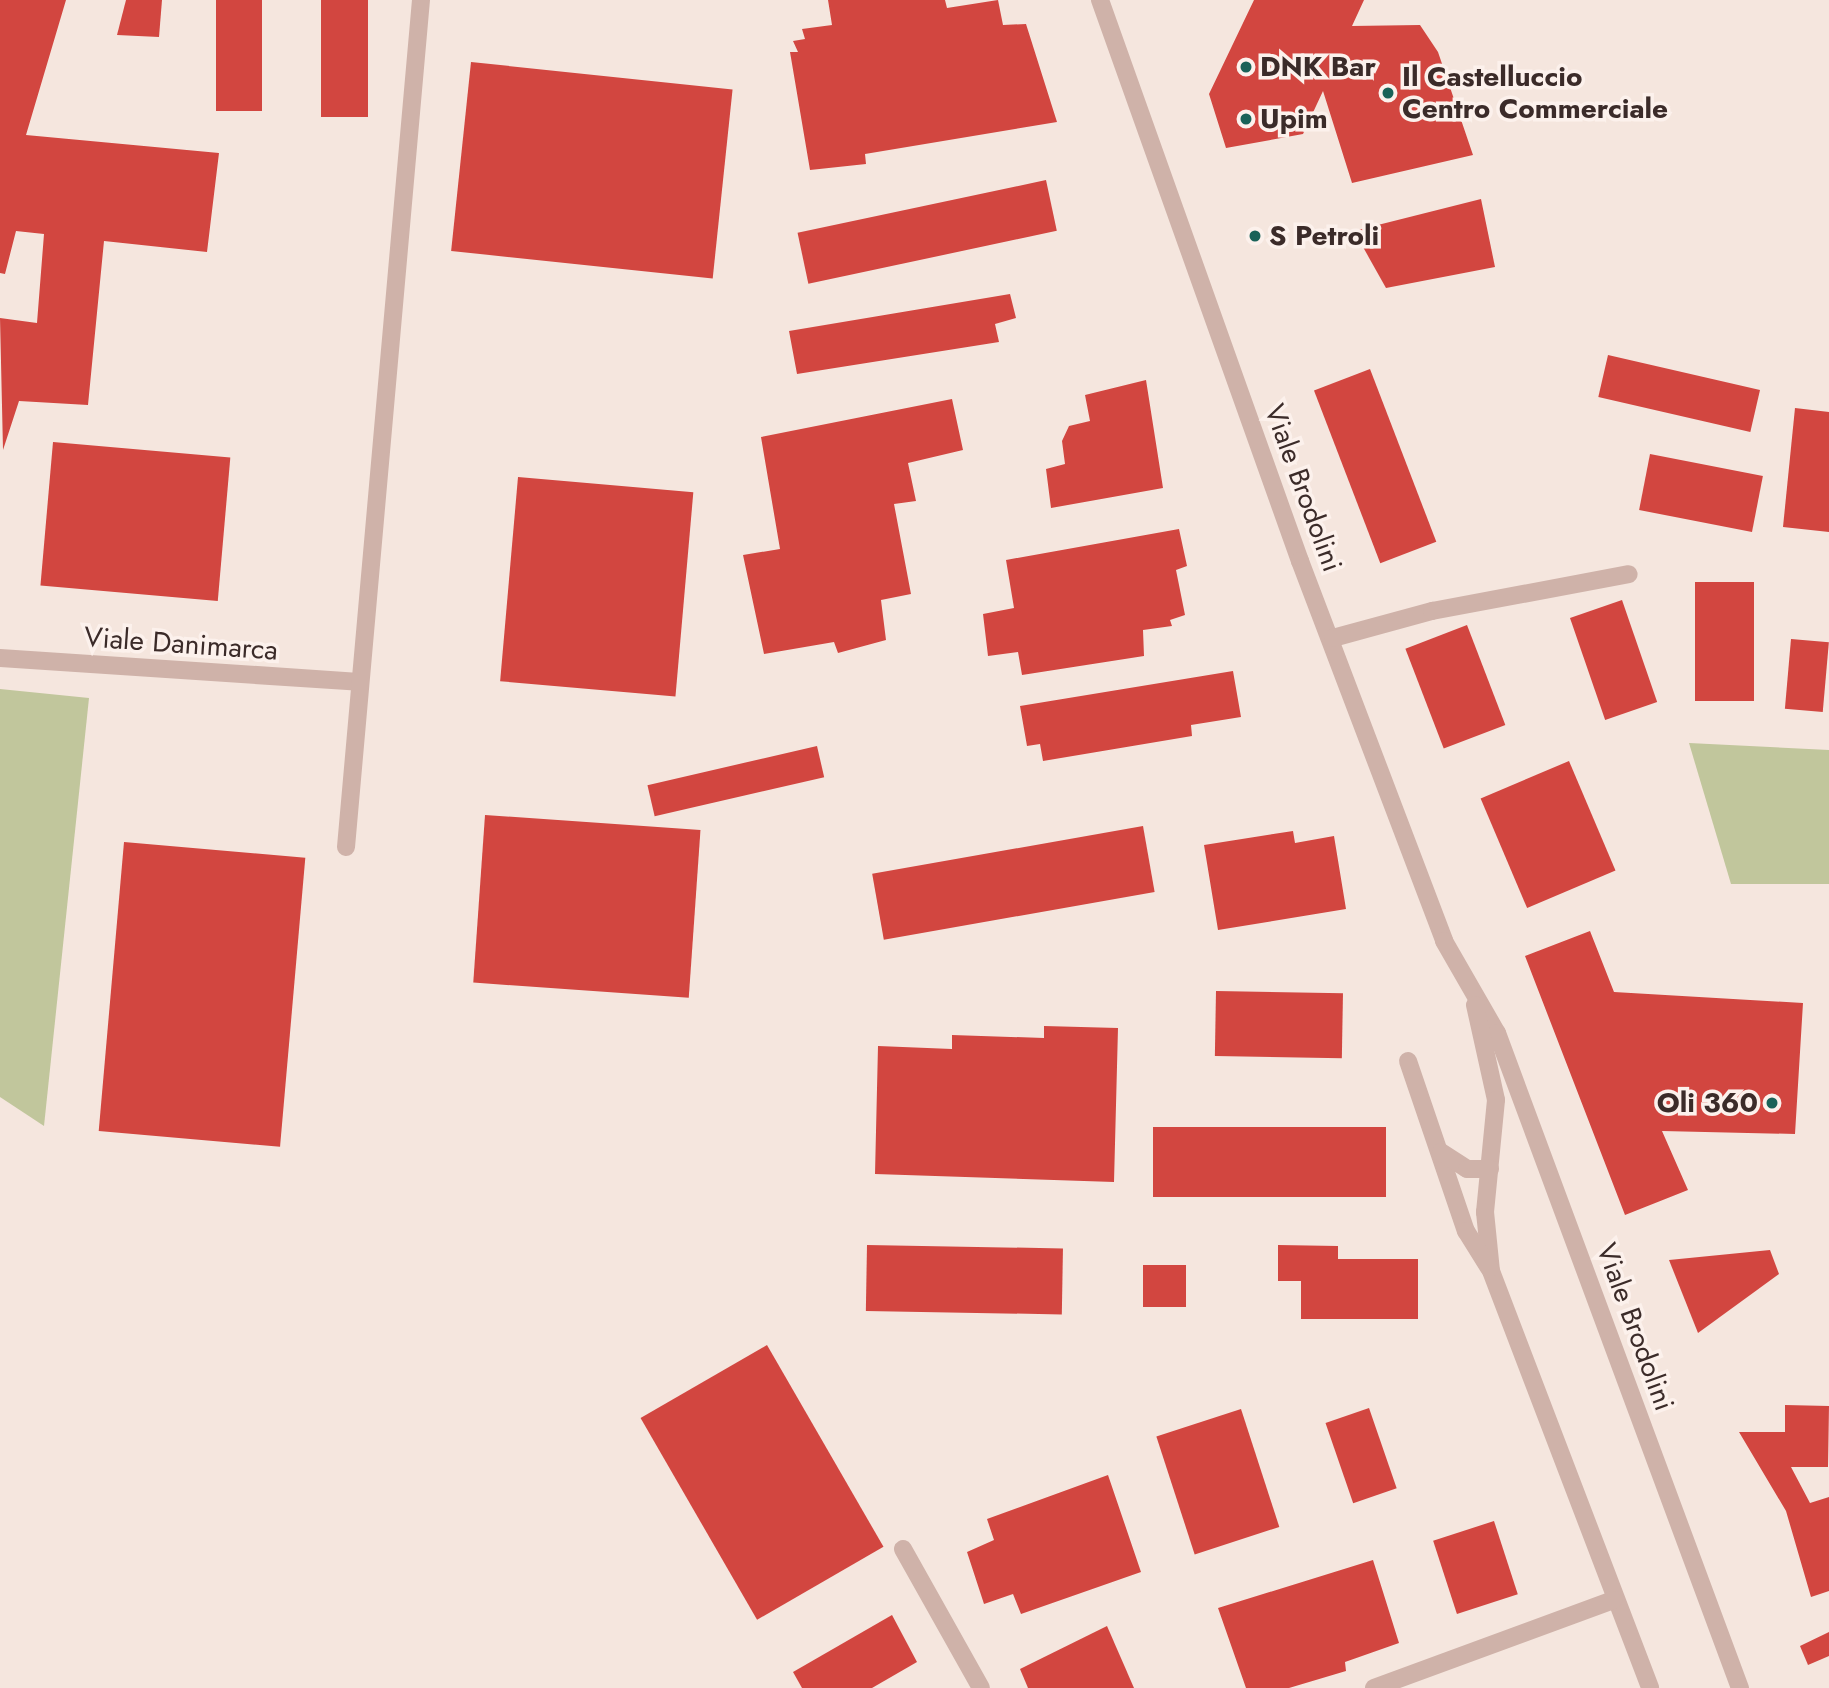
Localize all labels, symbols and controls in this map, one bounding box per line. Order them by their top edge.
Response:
place label: DNK Bar [1260,50,1376,84]
marker: DNK Bar [1238,59,1254,75]
place label: Il Castelluccio Centro Commerciale [1402,60,1668,126]
marker: Il Castelluccio Centro Commerciale [1380,85,1396,101]
place label: Upim [1260,102,1328,136]
marker: Upim [1238,111,1254,127]
place label: S Petroli [1269,219,1379,253]
marker: S Petroli [1247,228,1263,244]
street label: Viale Brodolini [1257,400,1349,576]
street label: Viale Danimarca [83,620,279,668]
place label: Oli 360 [1657,1086,1758,1120]
marker: Oli 360 [1764,1095,1780,1111]
street label: Viale Brodolini [1589,1239,1681,1415]

